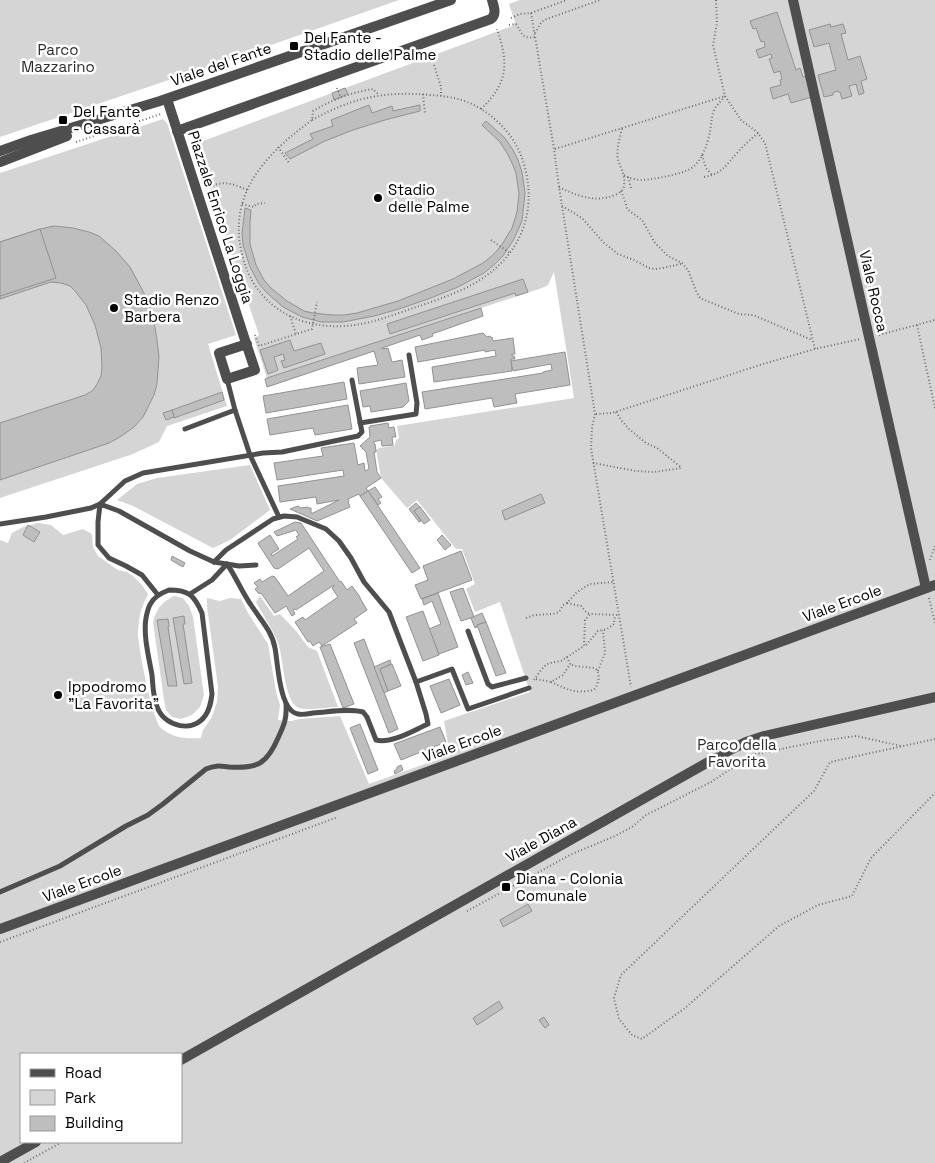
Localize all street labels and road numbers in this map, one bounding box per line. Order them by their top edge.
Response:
street label: Viale del Fante [168,38,274,90]
street label: Piazzale Enrico La Loggia [184,128,258,306]
street label: Viale Rocca [855,248,893,334]
street label: Viale Ercole [800,580,884,626]
street label: Viale Ercole [420,720,504,766]
street label: Viale Diana [502,812,580,866]
street label: Viale Ercole [40,860,124,906]

